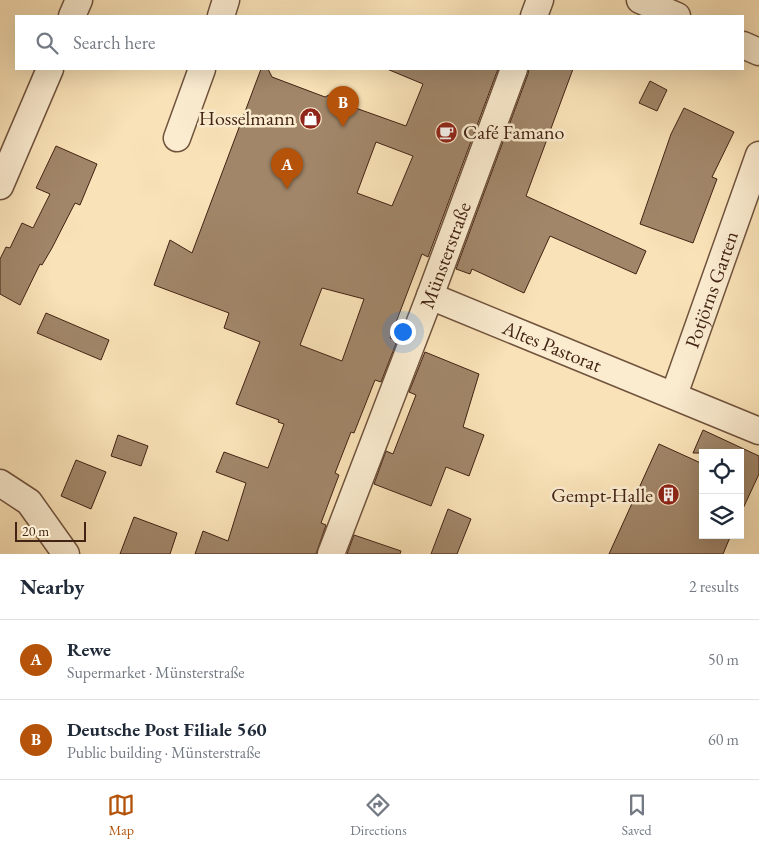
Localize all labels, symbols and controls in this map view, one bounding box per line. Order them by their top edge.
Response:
search box [15,15,744,70]
icon: search [33,29,61,57]
text: Search here [73,30,155,55]
pin: B [327,86,359,127]
place label: Hosselmann [199,105,295,131]
shop icon: Hosselmann [299,106,323,130]
place label: Café Famano [463,119,565,145]
cafe icon: Café Famano [435,120,459,144]
pin: A [271,148,303,189]
street label: Münsterstraße [413,198,477,312]
street label: Potjörns Garten [679,227,744,351]
street label: Altes Pastorat [498,314,606,378]
your location [390,319,416,345]
map controls [699,449,744,539]
button: locate [699,449,744,494]
place label: Gempt-Halle [551,482,653,508]
building icon: Gempt-Halle [657,483,681,507]
button: layers [699,494,744,539]
scale bar [15,519,86,542]
text: 20 m [22,522,49,540]
text: Nearby [20,573,84,600]
text: 2 results [689,576,739,597]
text: Rewe [67,637,111,662]
text: A [30,649,42,670]
text: 50 m [708,649,739,670]
text: Supermarket · Münsterstraße [67,662,245,683]
text: Deutsche Post Filiale 560 [67,717,267,742]
text: B [31,729,41,750]
text: 60 m [708,729,739,750]
text: Public building · Münsterstraße [67,742,261,763]
tab: Map [107,791,135,839]
tab: Directions [350,791,407,839]
tab: Saved [622,791,652,839]

